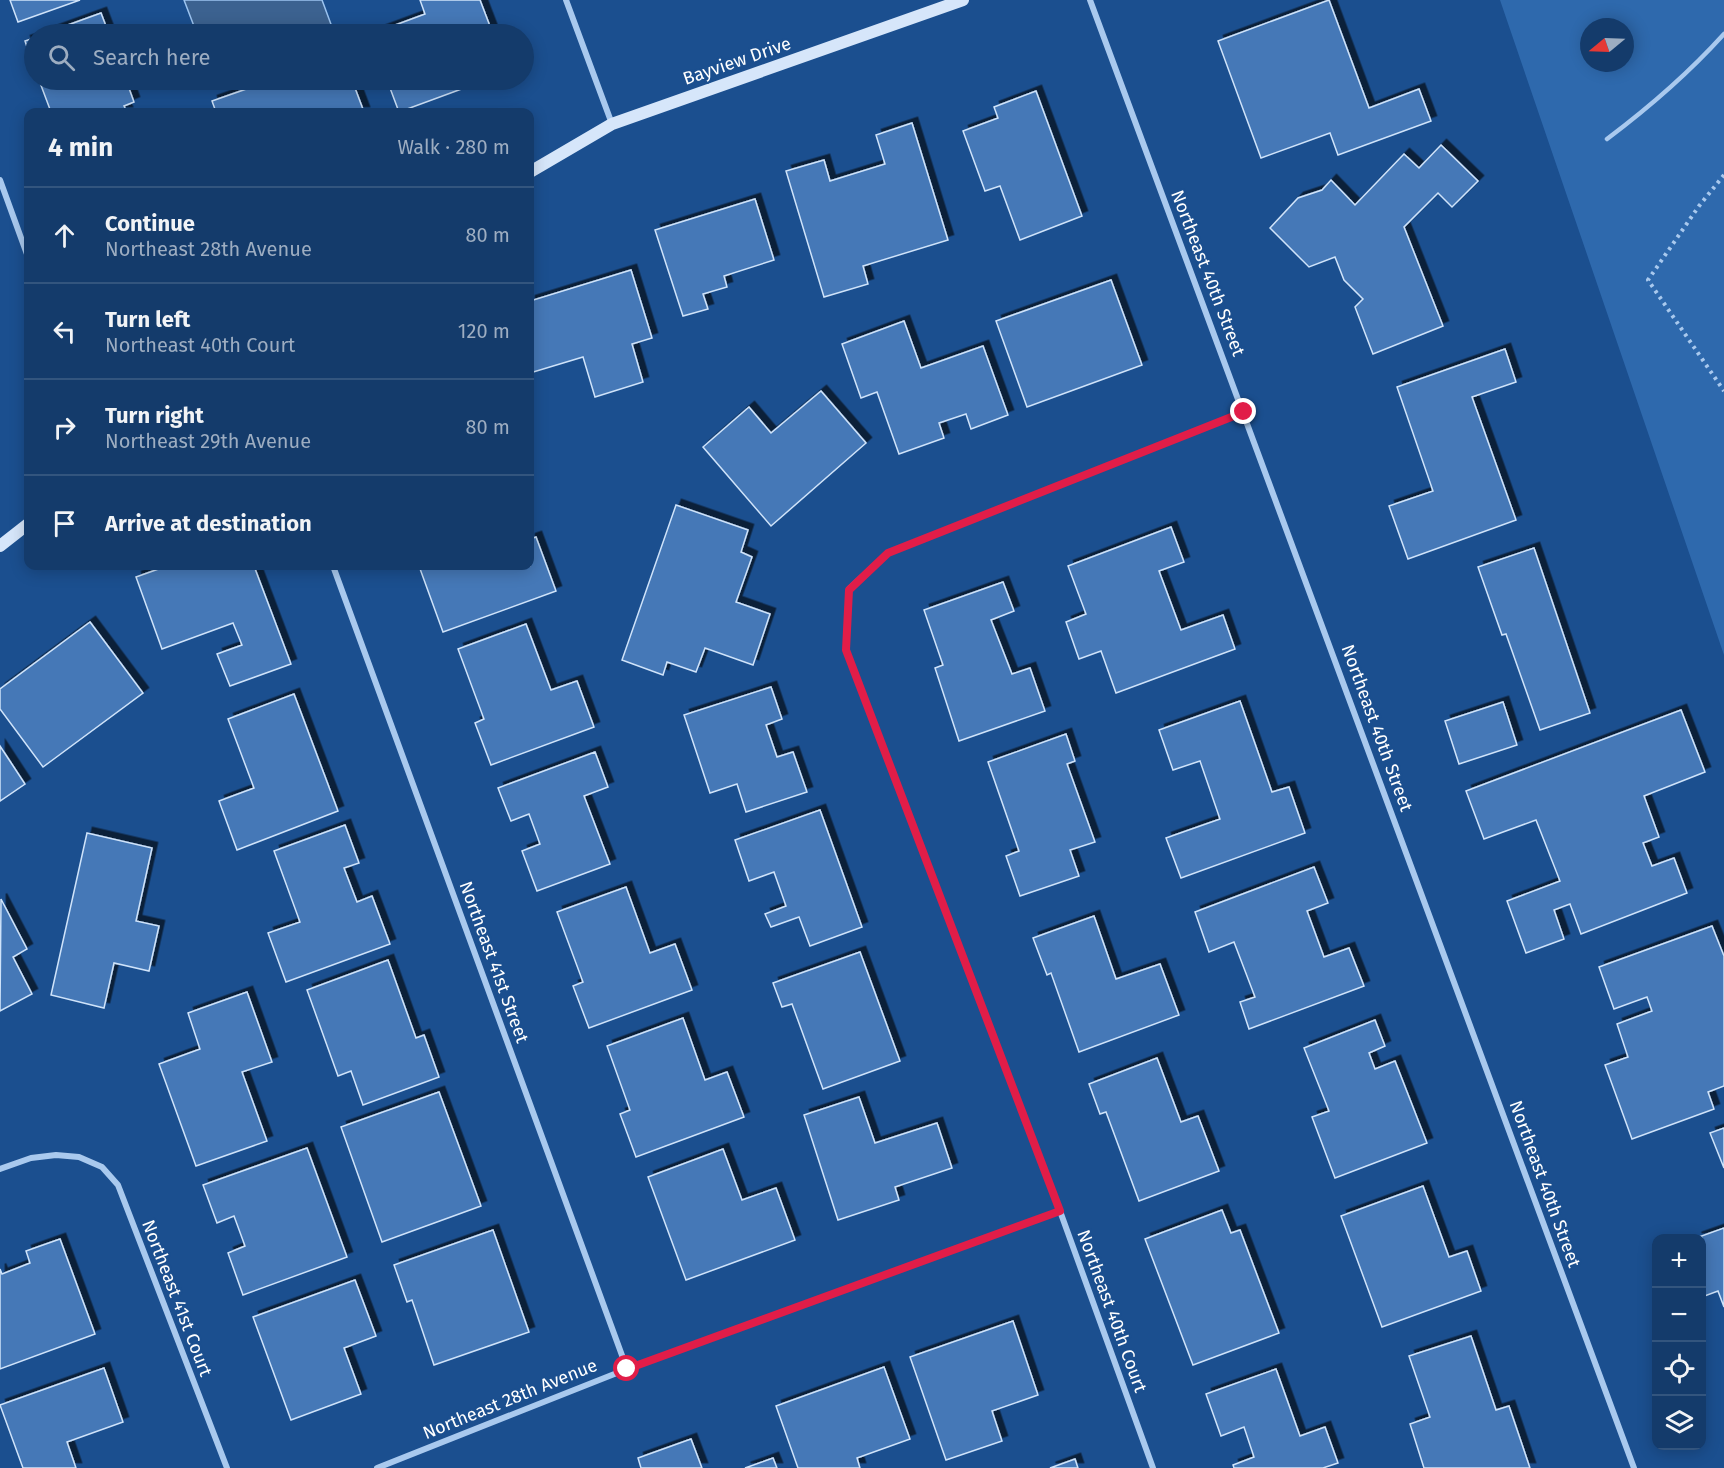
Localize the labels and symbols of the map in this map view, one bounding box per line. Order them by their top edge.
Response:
north arrow [1580,18,1634,72]
street label: Bayview Drive [680,32,794,90]
street label: Northeast 40th Street [1166,187,1250,360]
route end [1230,398,1256,424]
street label: Northeast 40th Street [1337,642,1418,815]
street label: Northeast 41st Street [454,878,534,1046]
street label: Northeast 40th Street [1505,1098,1586,1271]
street label: Northeast 41st Court [137,1217,217,1380]
street label: Northeast 40th Court [1072,1227,1152,1396]
street label: Northeast 28th Avenue [420,1354,600,1444]
route start [613,1355,639,1381]

